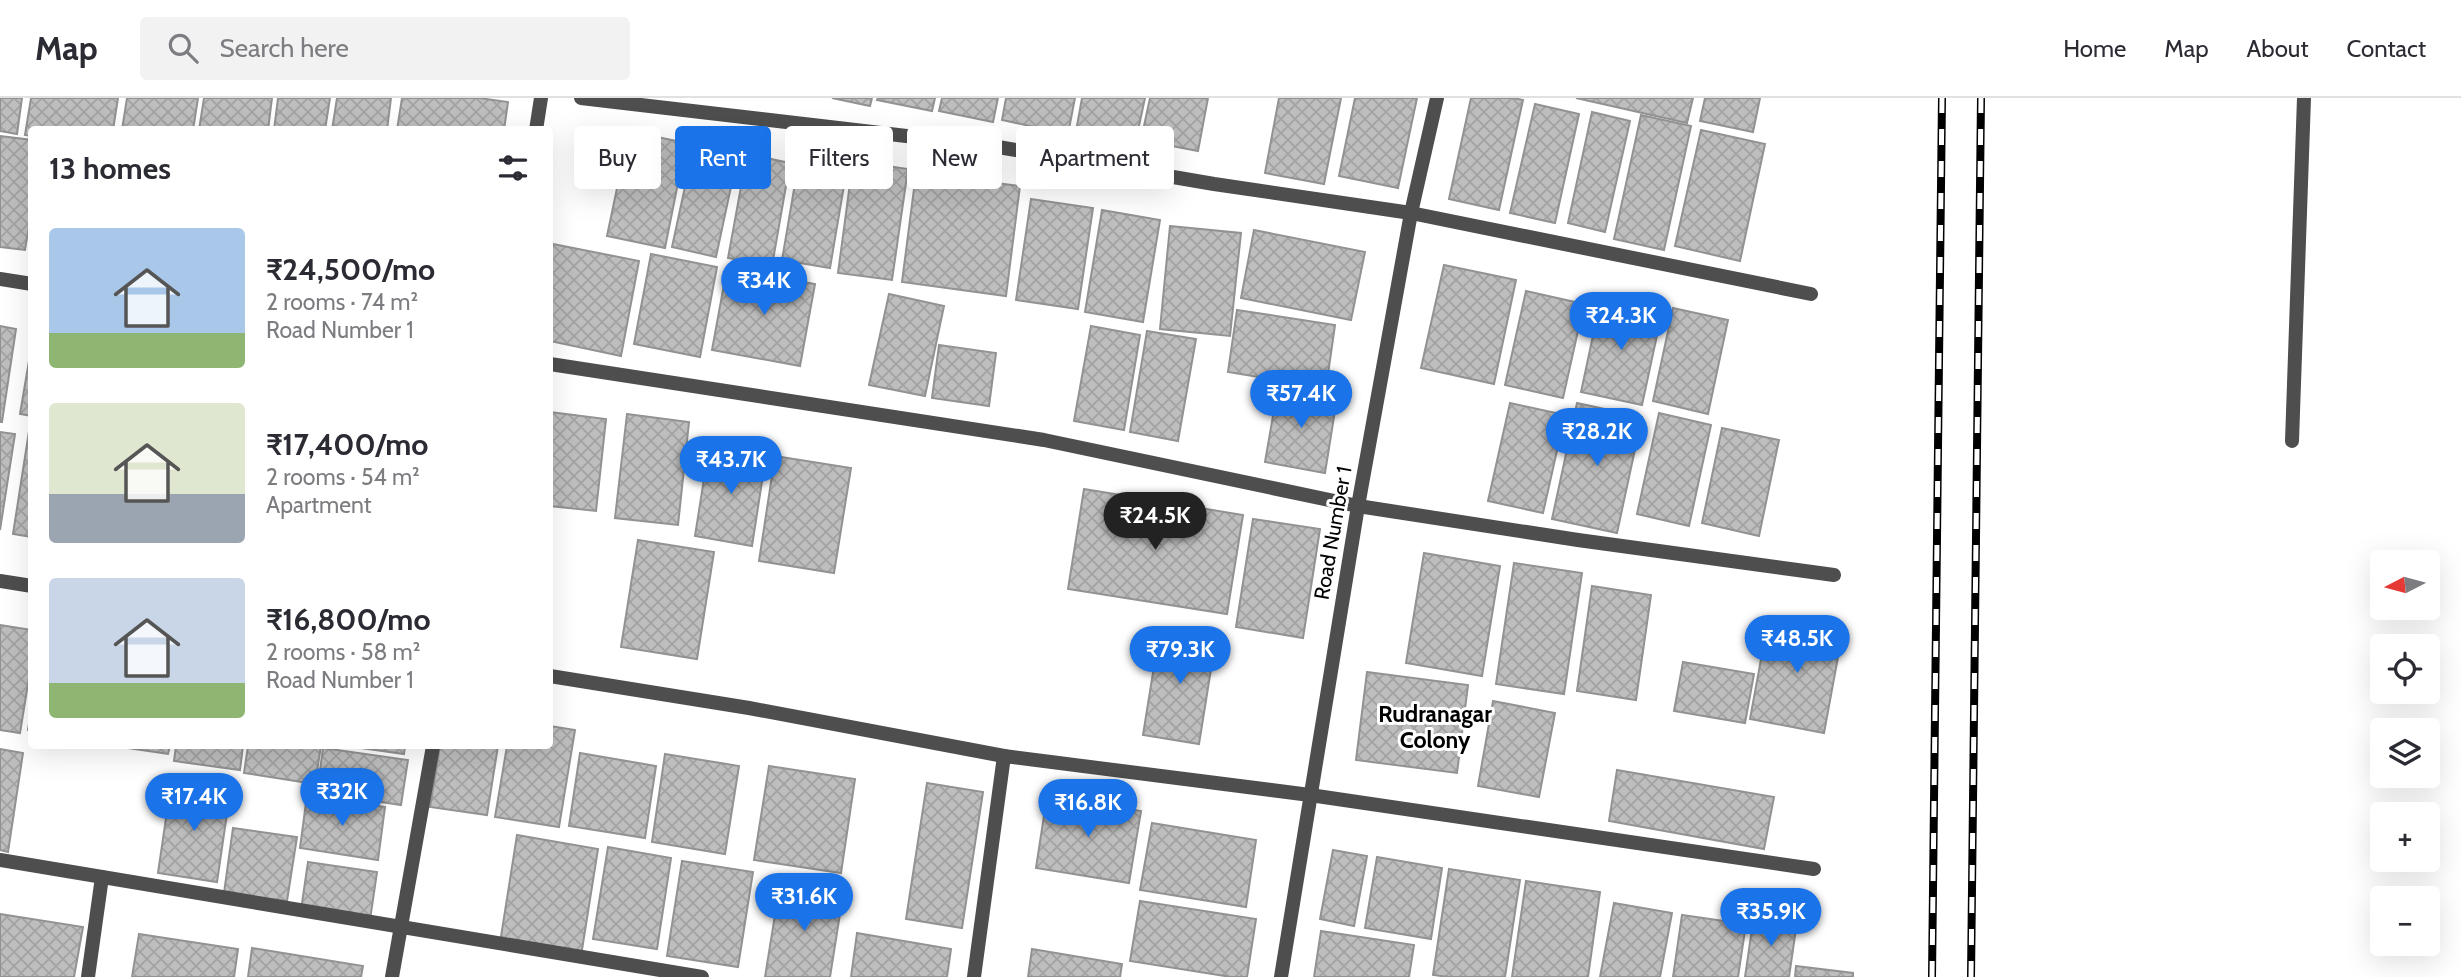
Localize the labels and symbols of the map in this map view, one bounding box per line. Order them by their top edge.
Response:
pin: ₹34K [723,258,805,317]
pin: ₹24.3K [1564,292,1678,352]
pin: ₹57.4K [1244,370,1358,430]
pin: ₹28.2K [1540,408,1654,468]
pin: ₹43.7K [674,436,788,496]
street label: Road Number 1 [1308,464,1357,601]
pin: ₹24.5K [1098,492,1212,552]
north arrow [2370,550,2440,620]
pin: ₹48.5K [1740,616,1854,675]
pin: ₹79.3K [1123,626,1237,686]
district label: Rudranagar Colony [1378,700,1492,754]
pin: ₹32K [301,768,383,828]
pin: ₹17.4K [137,774,251,833]
pin: ₹16.8K [1031,780,1145,839]
pin: ₹31.6K [747,874,861,933]
pin: ₹35.9K [1714,888,1828,948]

